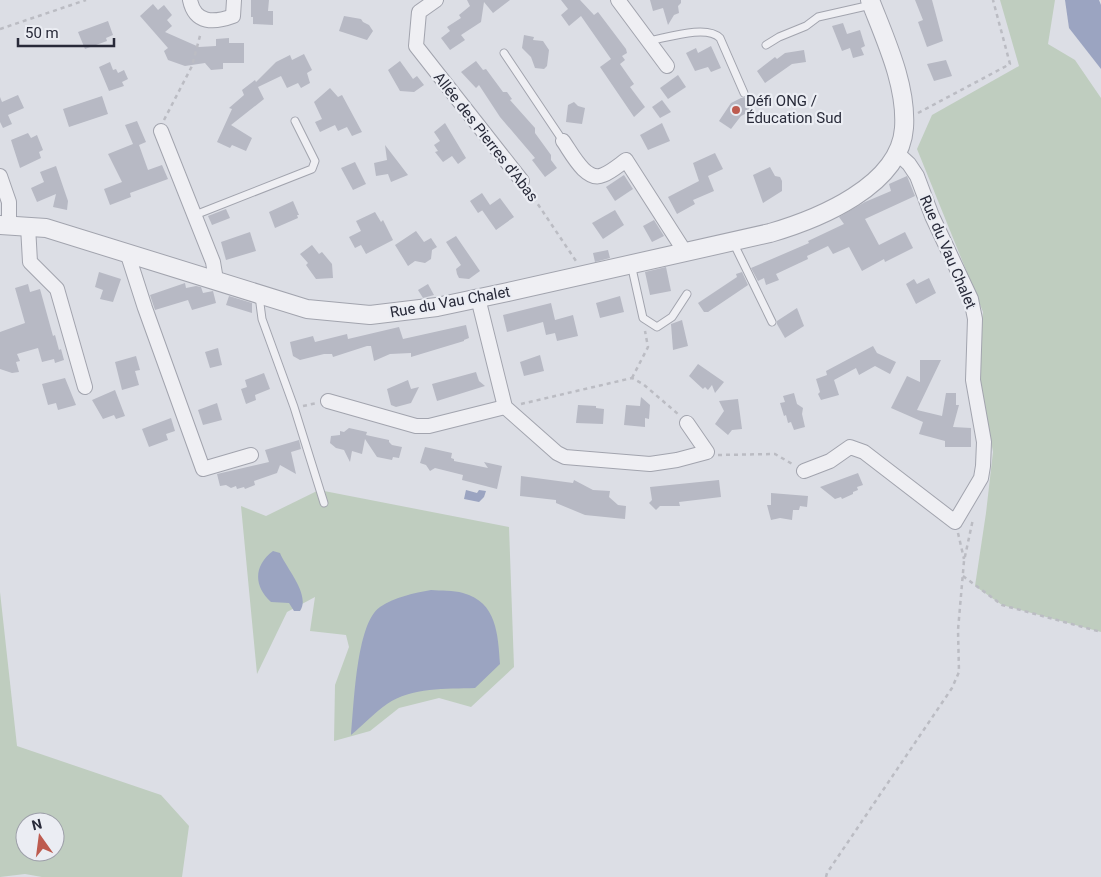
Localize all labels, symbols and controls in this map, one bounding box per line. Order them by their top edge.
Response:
scale bar [18,15,114,47]
text: 50 m [25,24,59,42]
street label: Allée des Pierres d'Abas [430,69,542,205]
place label: Défi ONG / Éducation Sud [746,92,842,127]
marker: Défi ONG / Éducation Sud [730,104,742,116]
street label: Rue du Vau Chalet [916,192,980,312]
street label: Rue du Vau Chalet [389,283,512,321]
north arrow [15,812,65,862]
text: N [30,815,44,833]

